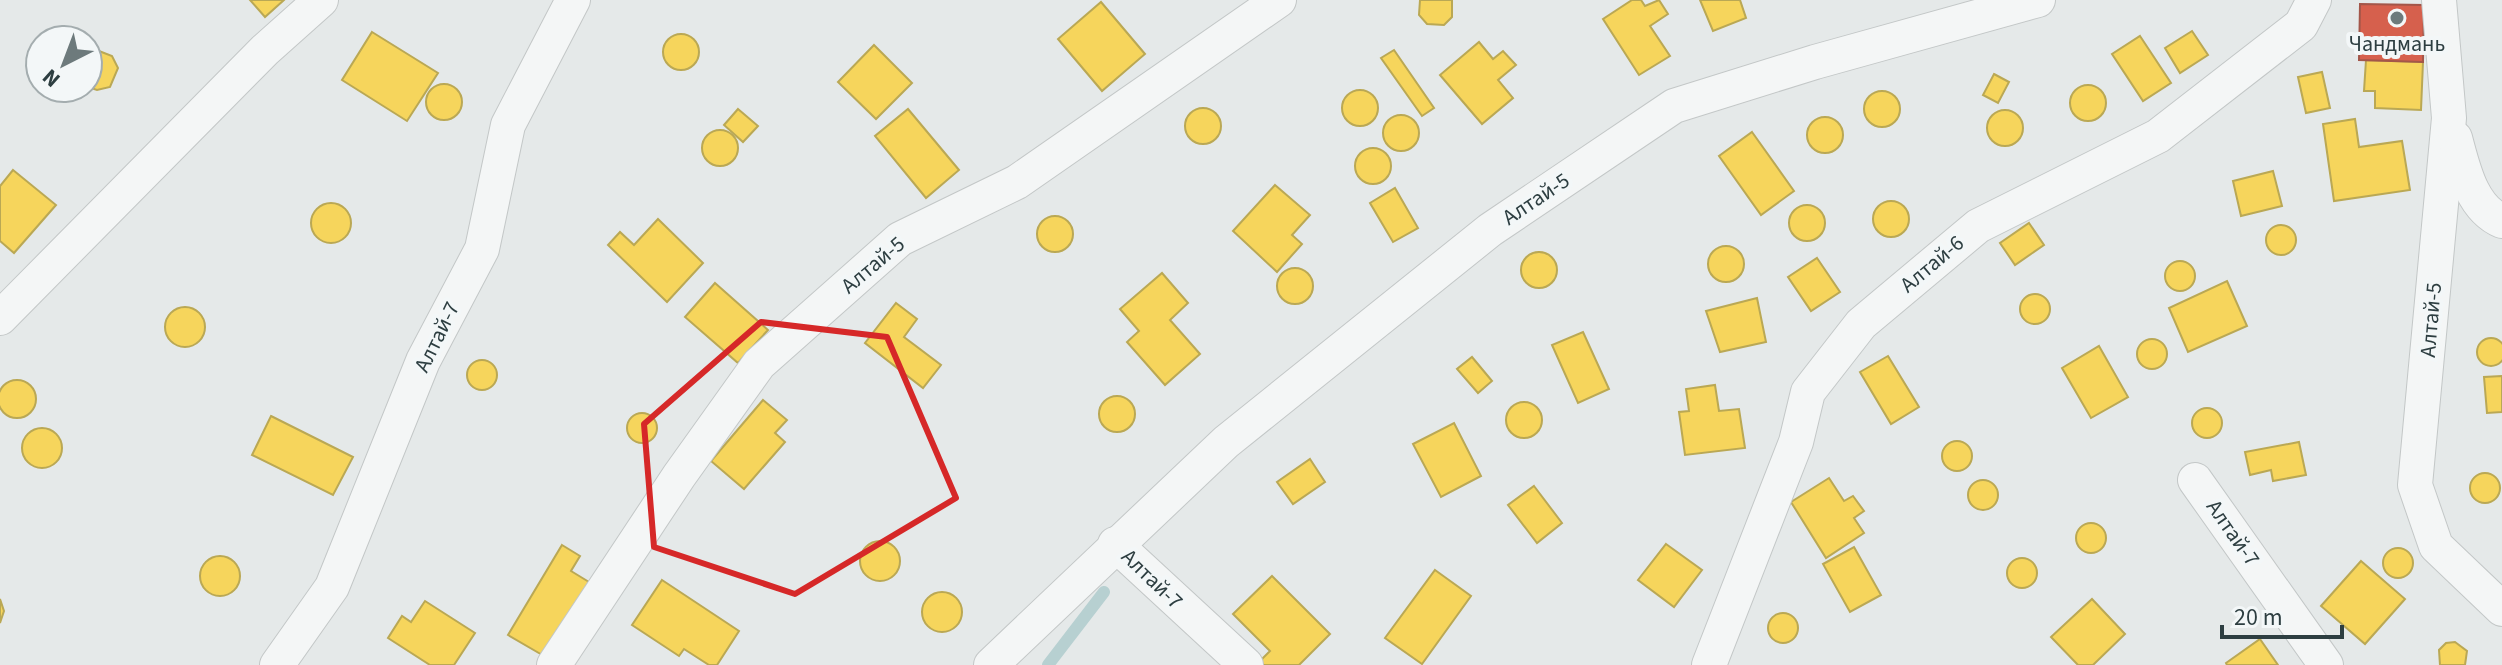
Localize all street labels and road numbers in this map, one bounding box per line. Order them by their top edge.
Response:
street label: Алтай-5 [1496,165,1576,233]
street label: Алтай-6 [1893,228,1971,300]
street label: Алтай-5 [834,229,912,301]
street label: Алтай-5 [2412,281,2450,359]
street label: Алтай-7 [406,296,468,378]
street label: Алтай-7 [2198,493,2268,573]
street label: Алтай-7 [1114,541,1190,617]

